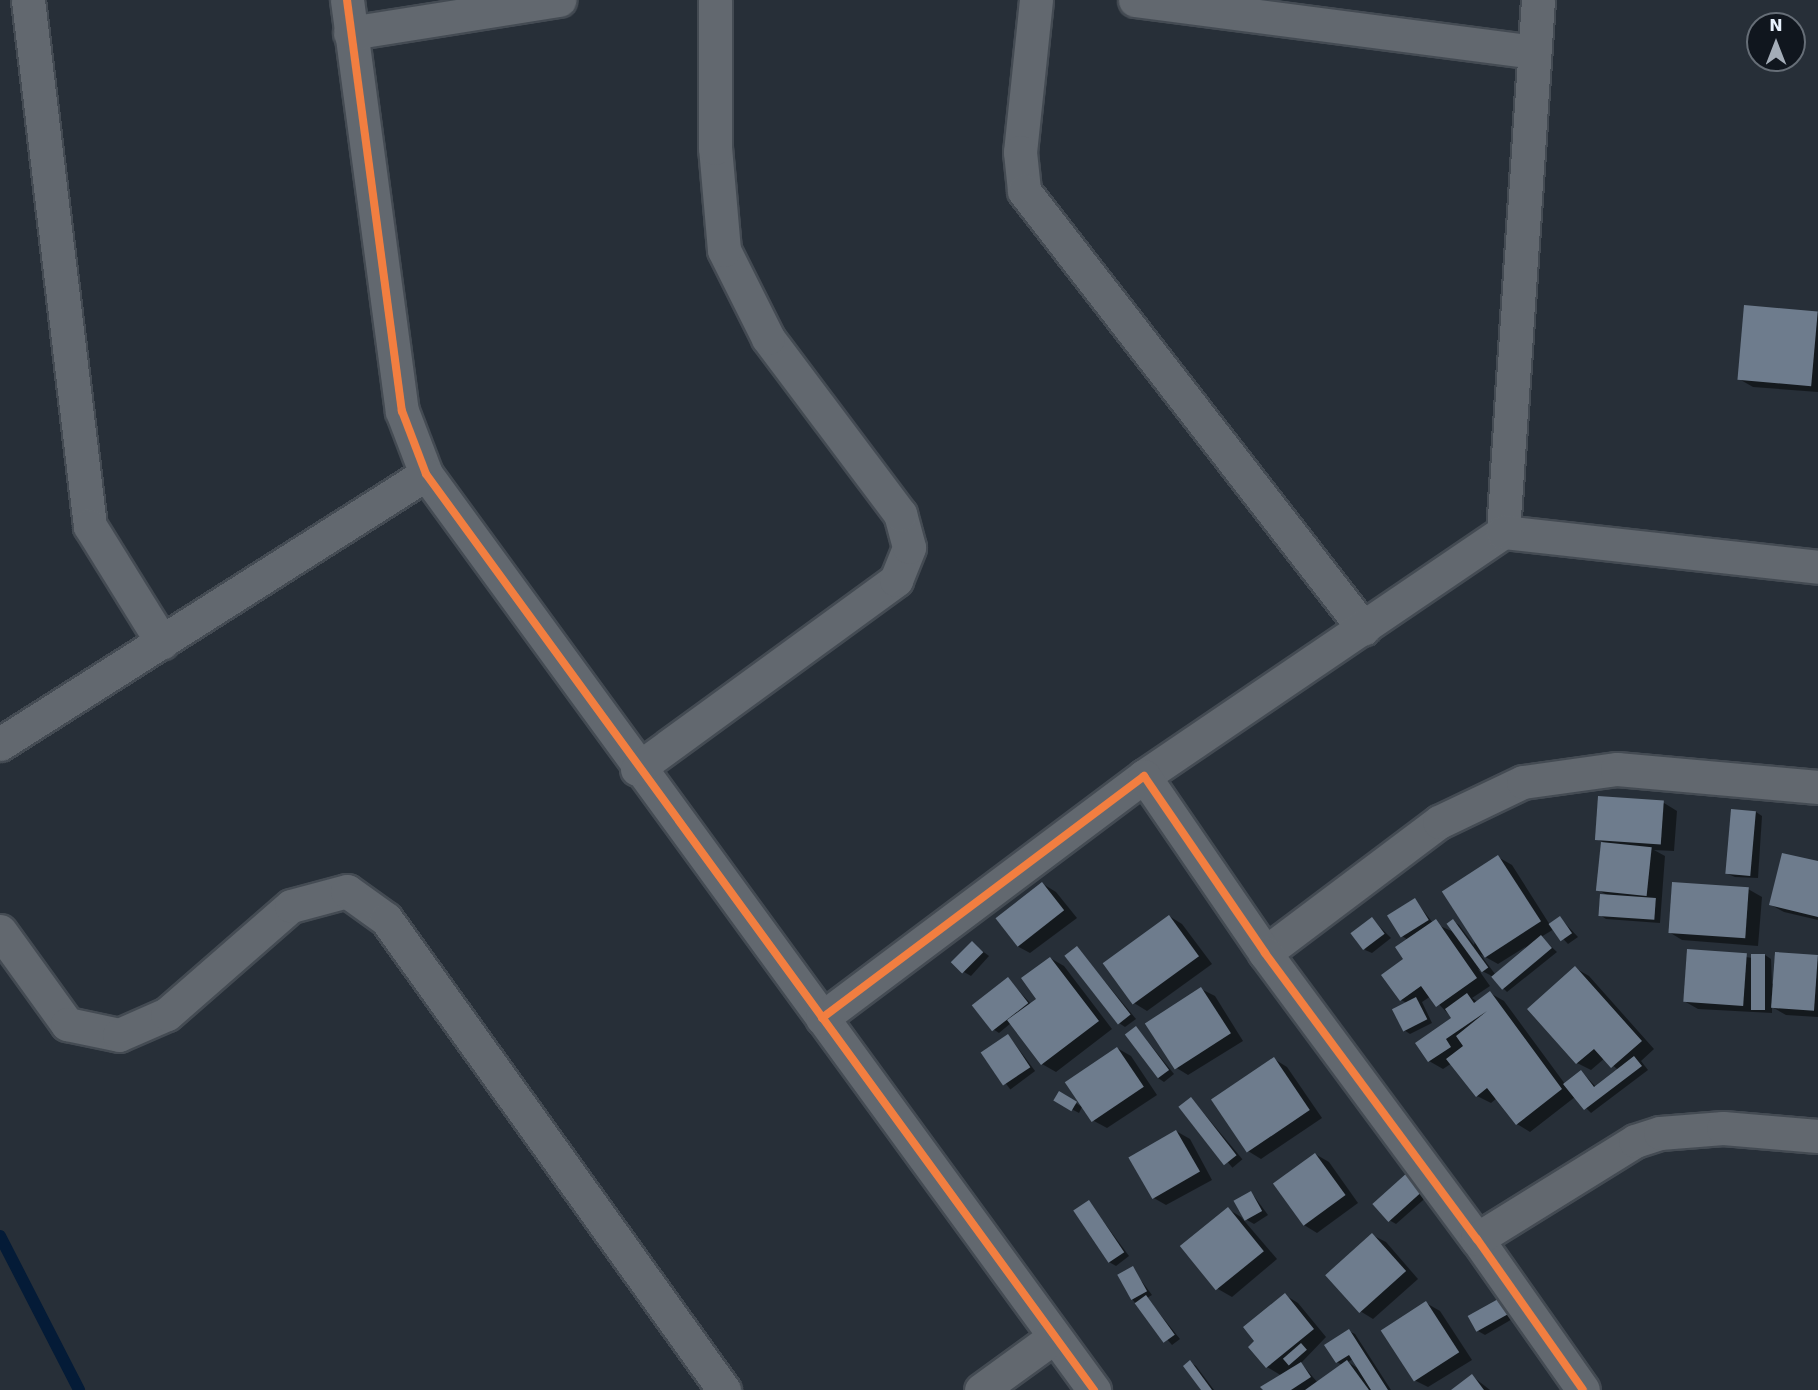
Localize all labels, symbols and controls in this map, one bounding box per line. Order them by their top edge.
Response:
north arrow [1746,12,1806,72]
text: N [1769,16,1783,35]

